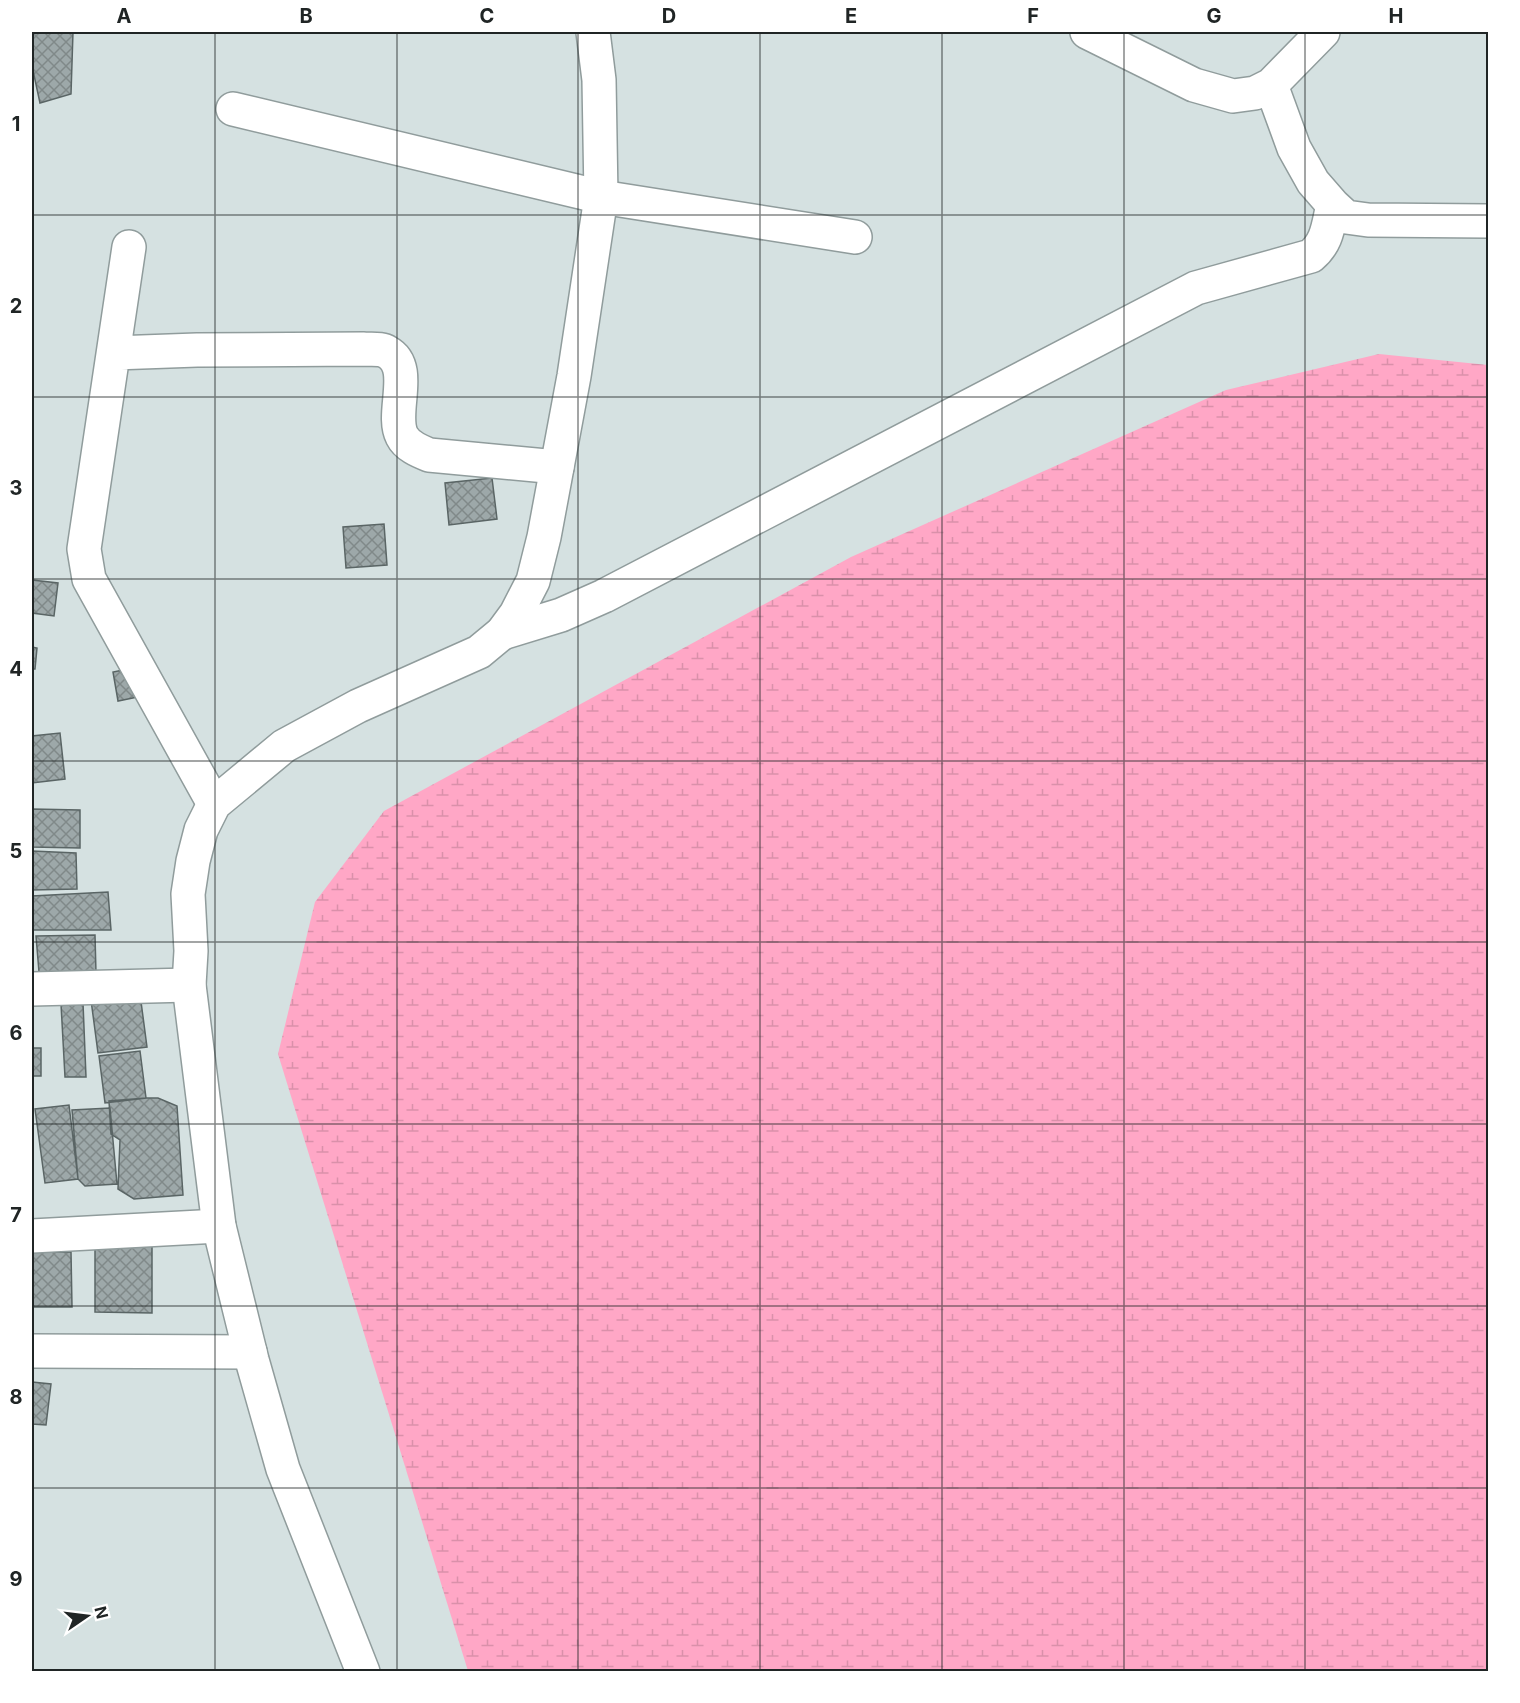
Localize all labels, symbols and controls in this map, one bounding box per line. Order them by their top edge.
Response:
text: A [117,4,132,28]
text: B [299,4,313,28]
text: C [480,4,494,28]
text: D [662,4,676,28]
text: E [845,4,857,28]
text: F [1027,4,1039,28]
text: G [1206,4,1222,28]
text: H [1389,4,1403,28]
text: 1 [12,112,20,136]
text: 2 [10,294,22,318]
text: 3 [10,476,22,500]
text: 4 [9,657,23,681]
text: 5 [10,839,22,863]
text: 6 [10,1021,23,1045]
text: 7 [10,1203,22,1227]
text: 8 [9,1385,23,1409]
text: 9 [10,1567,23,1591]
north arrow [57,1586,117,1646]
text: N [90,1604,113,1621]

